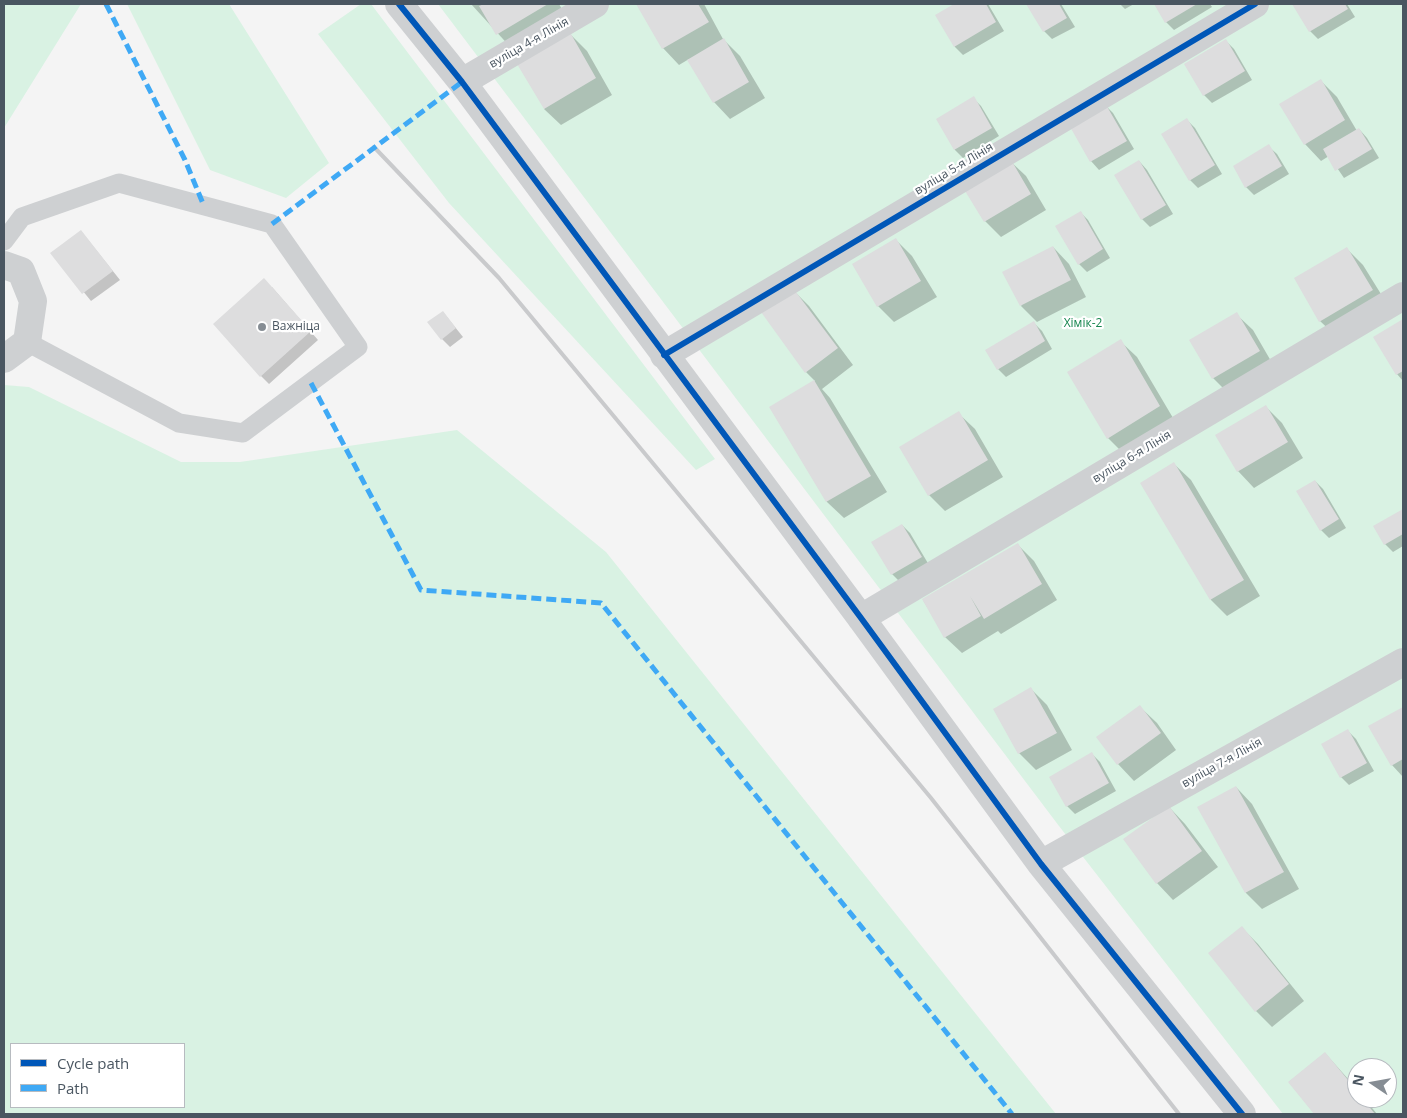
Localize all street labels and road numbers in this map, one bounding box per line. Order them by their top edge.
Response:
street label: вуліца 4-я Лінія [487,14,571,72]
street label: вуліца 5-я Лінія [912,140,996,198]
street label: вуліца 6-я Лінія [1090,428,1174,486]
street label: вуліца 7-я Лінія [1179,735,1265,791]

